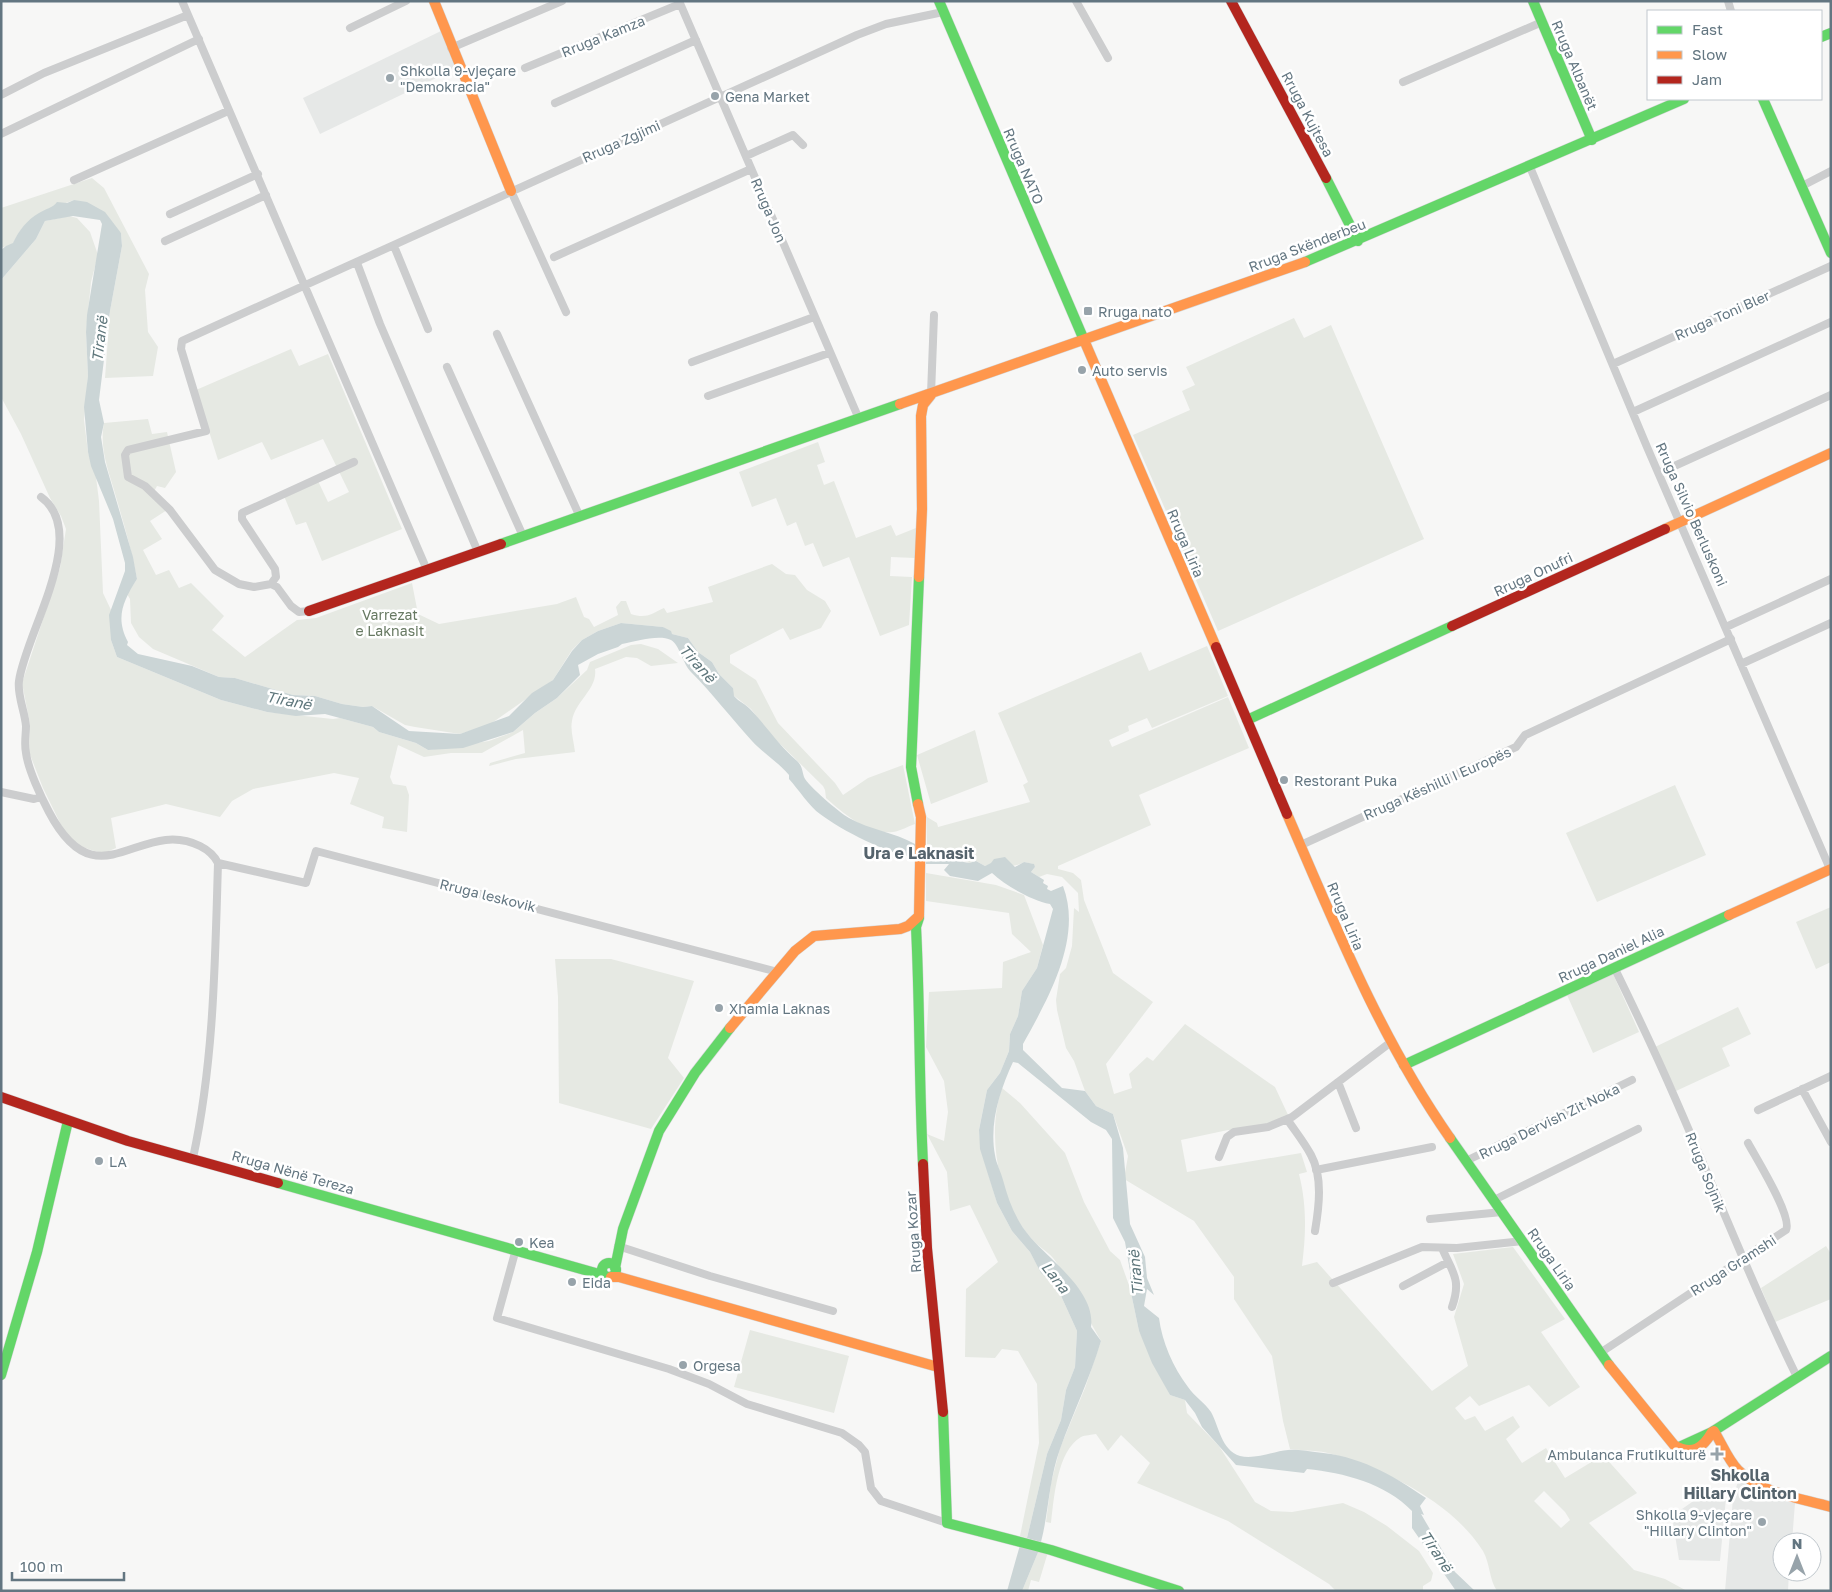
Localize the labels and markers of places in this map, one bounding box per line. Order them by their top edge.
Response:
place label: Shkolla 9-vjeçare "Demokracia" [400,62,516,95]
marker: Shkolla 9-vjeçare "Demokracia" [384,72,396,84]
place label: Gena Market [725,88,810,105]
marker: Gena Market [709,90,721,102]
place label: Rruga nato [1098,303,1172,320]
marker: Rruga nato [1082,305,1094,317]
place label: Auto servis [1092,362,1168,379]
marker: Auto servis [1076,364,1088,376]
place label: Restorant Puka [1294,772,1397,789]
marker: Restorant Puka [1278,774,1290,786]
place label: Xhamia Laknas [729,1000,830,1017]
marker: Xhamia Laknas [713,1002,725,1014]
place label: LA [109,1153,127,1170]
marker: LA [93,1155,105,1167]
place label: Kea [529,1234,554,1251]
marker: Kea [513,1236,525,1248]
place label: Eida [582,1274,611,1291]
marker: Eida [566,1276,578,1288]
place label: Orgesa [693,1357,741,1374]
marker: Orgesa [677,1359,689,1371]
place label: Ambulanca Frutikulturë [1547,1446,1706,1463]
marker: Ambulanca Frutikulturë [1710,1447,1724,1461]
place label: Shkolla 9-vjeçare "Hillary Clinton" [1636,1506,1752,1539]
marker: Shkolla 9-vjeçare "Hillary Clinton" [1756,1516,1768,1528]

